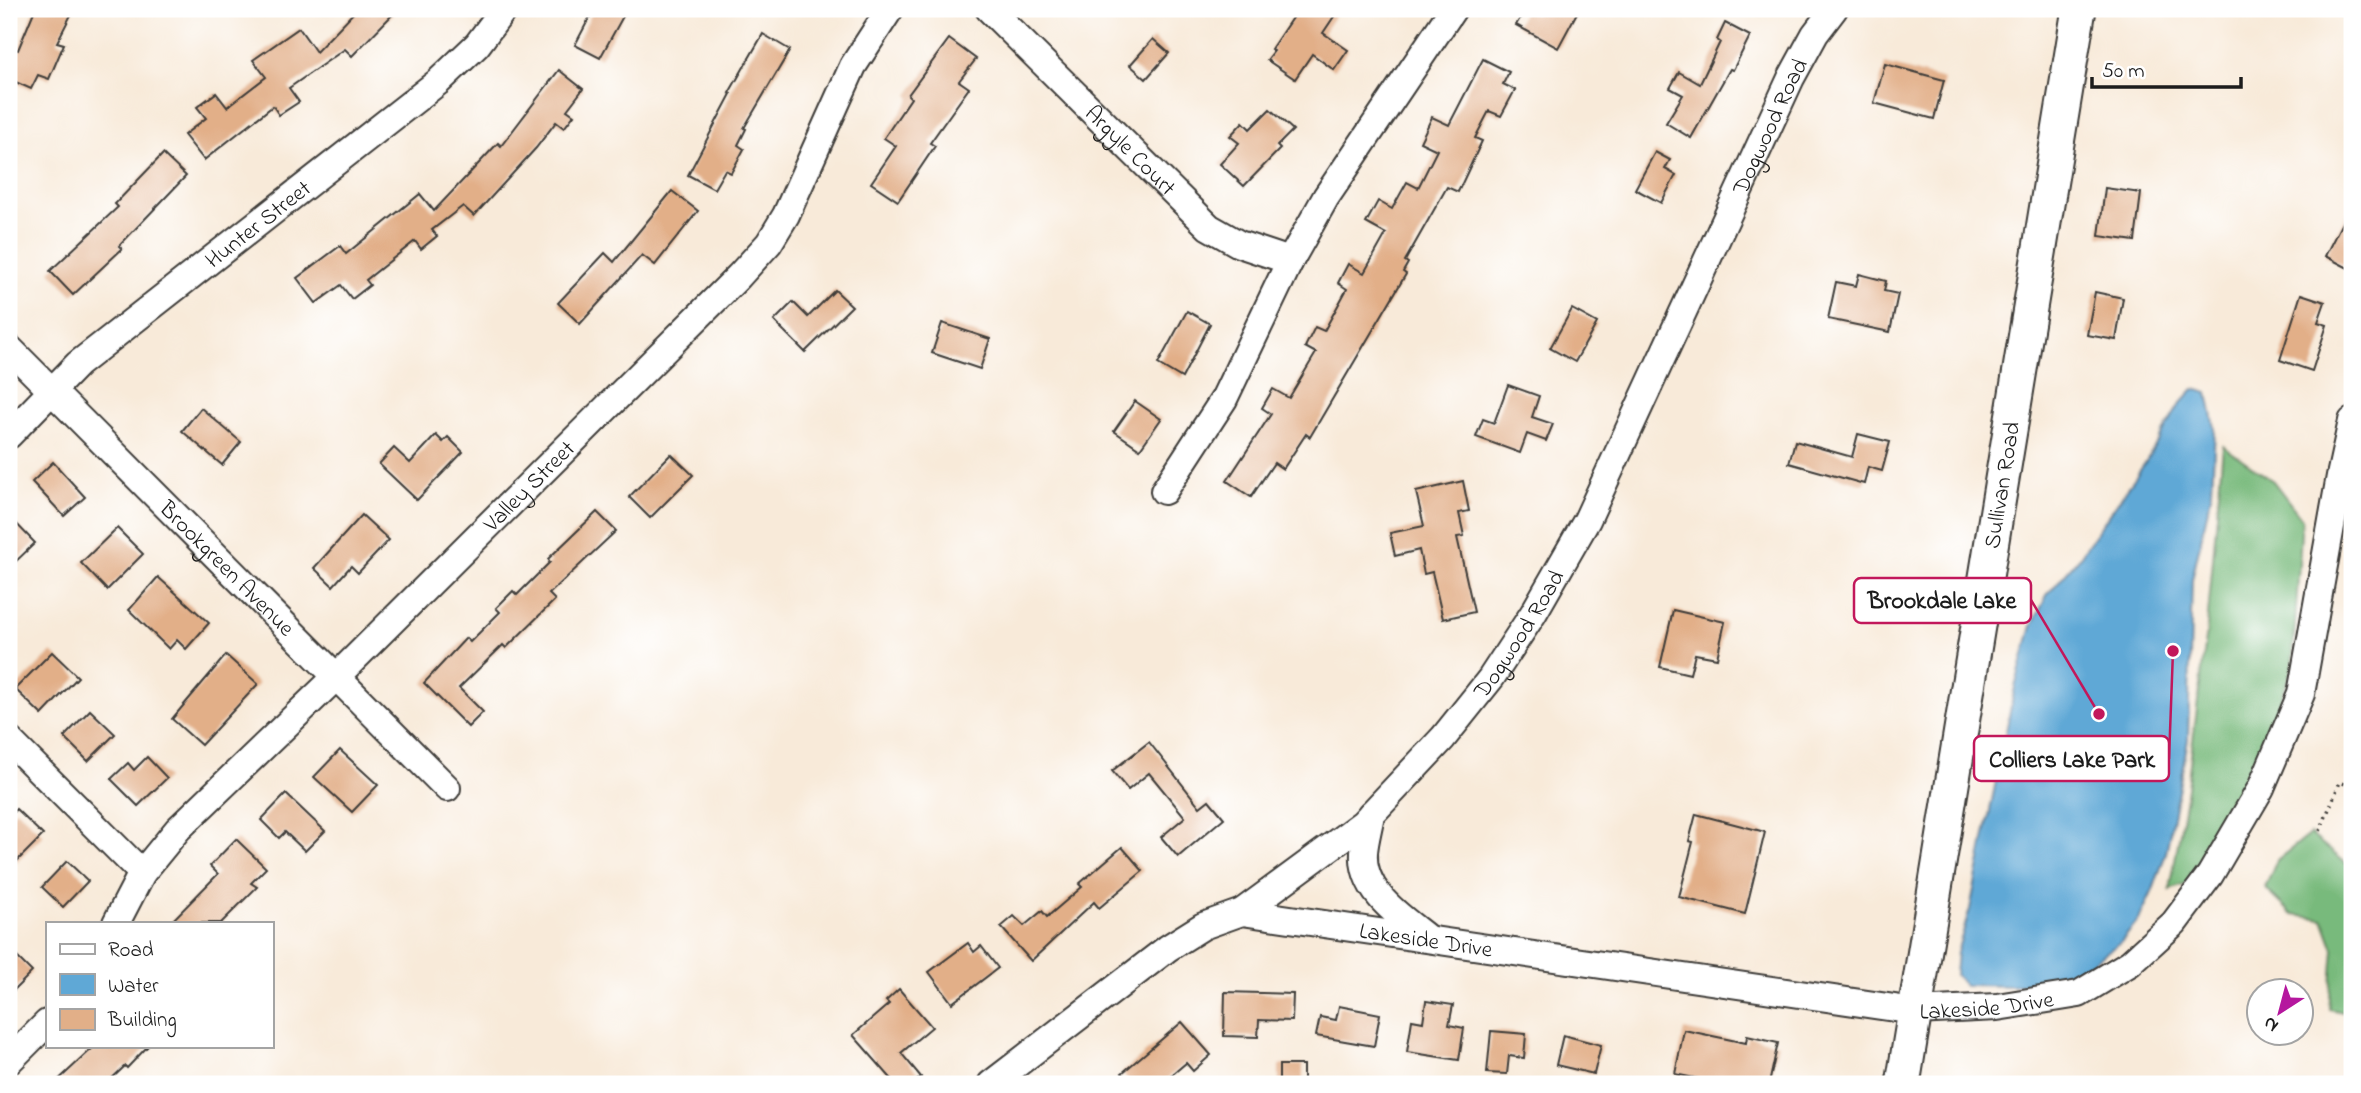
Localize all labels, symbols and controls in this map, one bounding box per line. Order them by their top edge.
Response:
scale bar [2092,46,2240,90]
street label: Dogwood Road [1725,53,1818,201]
text: 50 m [2102,57,2145,87]
street label: Argyle Court [1076,99,1183,205]
street label: Hunter Street [199,173,319,277]
street label: Sullivan Road [1977,419,2030,551]
street label: Valley Street [476,434,584,541]
street label: Brookgreen Avenue [150,493,302,645]
street label: Dogwood Road [1466,564,1574,707]
callout: Brookdale Lake [1854,578,2031,623]
text: Brookdale Lake [1867,585,2018,620]
callout: Colliers Lake Park [1974,736,2169,781]
text: Colliers Lake Park [1989,744,2156,779]
street label: Lakeside Drive [1357,915,1495,968]
legend [46,922,273,1048]
text: Road [108,936,154,966]
text: Water [108,972,159,1002]
north arrow [2246,978,2316,1048]
street label: Lakeside Drive [1919,984,2057,1030]
text: Building [107,1006,177,1038]
text: N [2258,1009,2285,1038]

